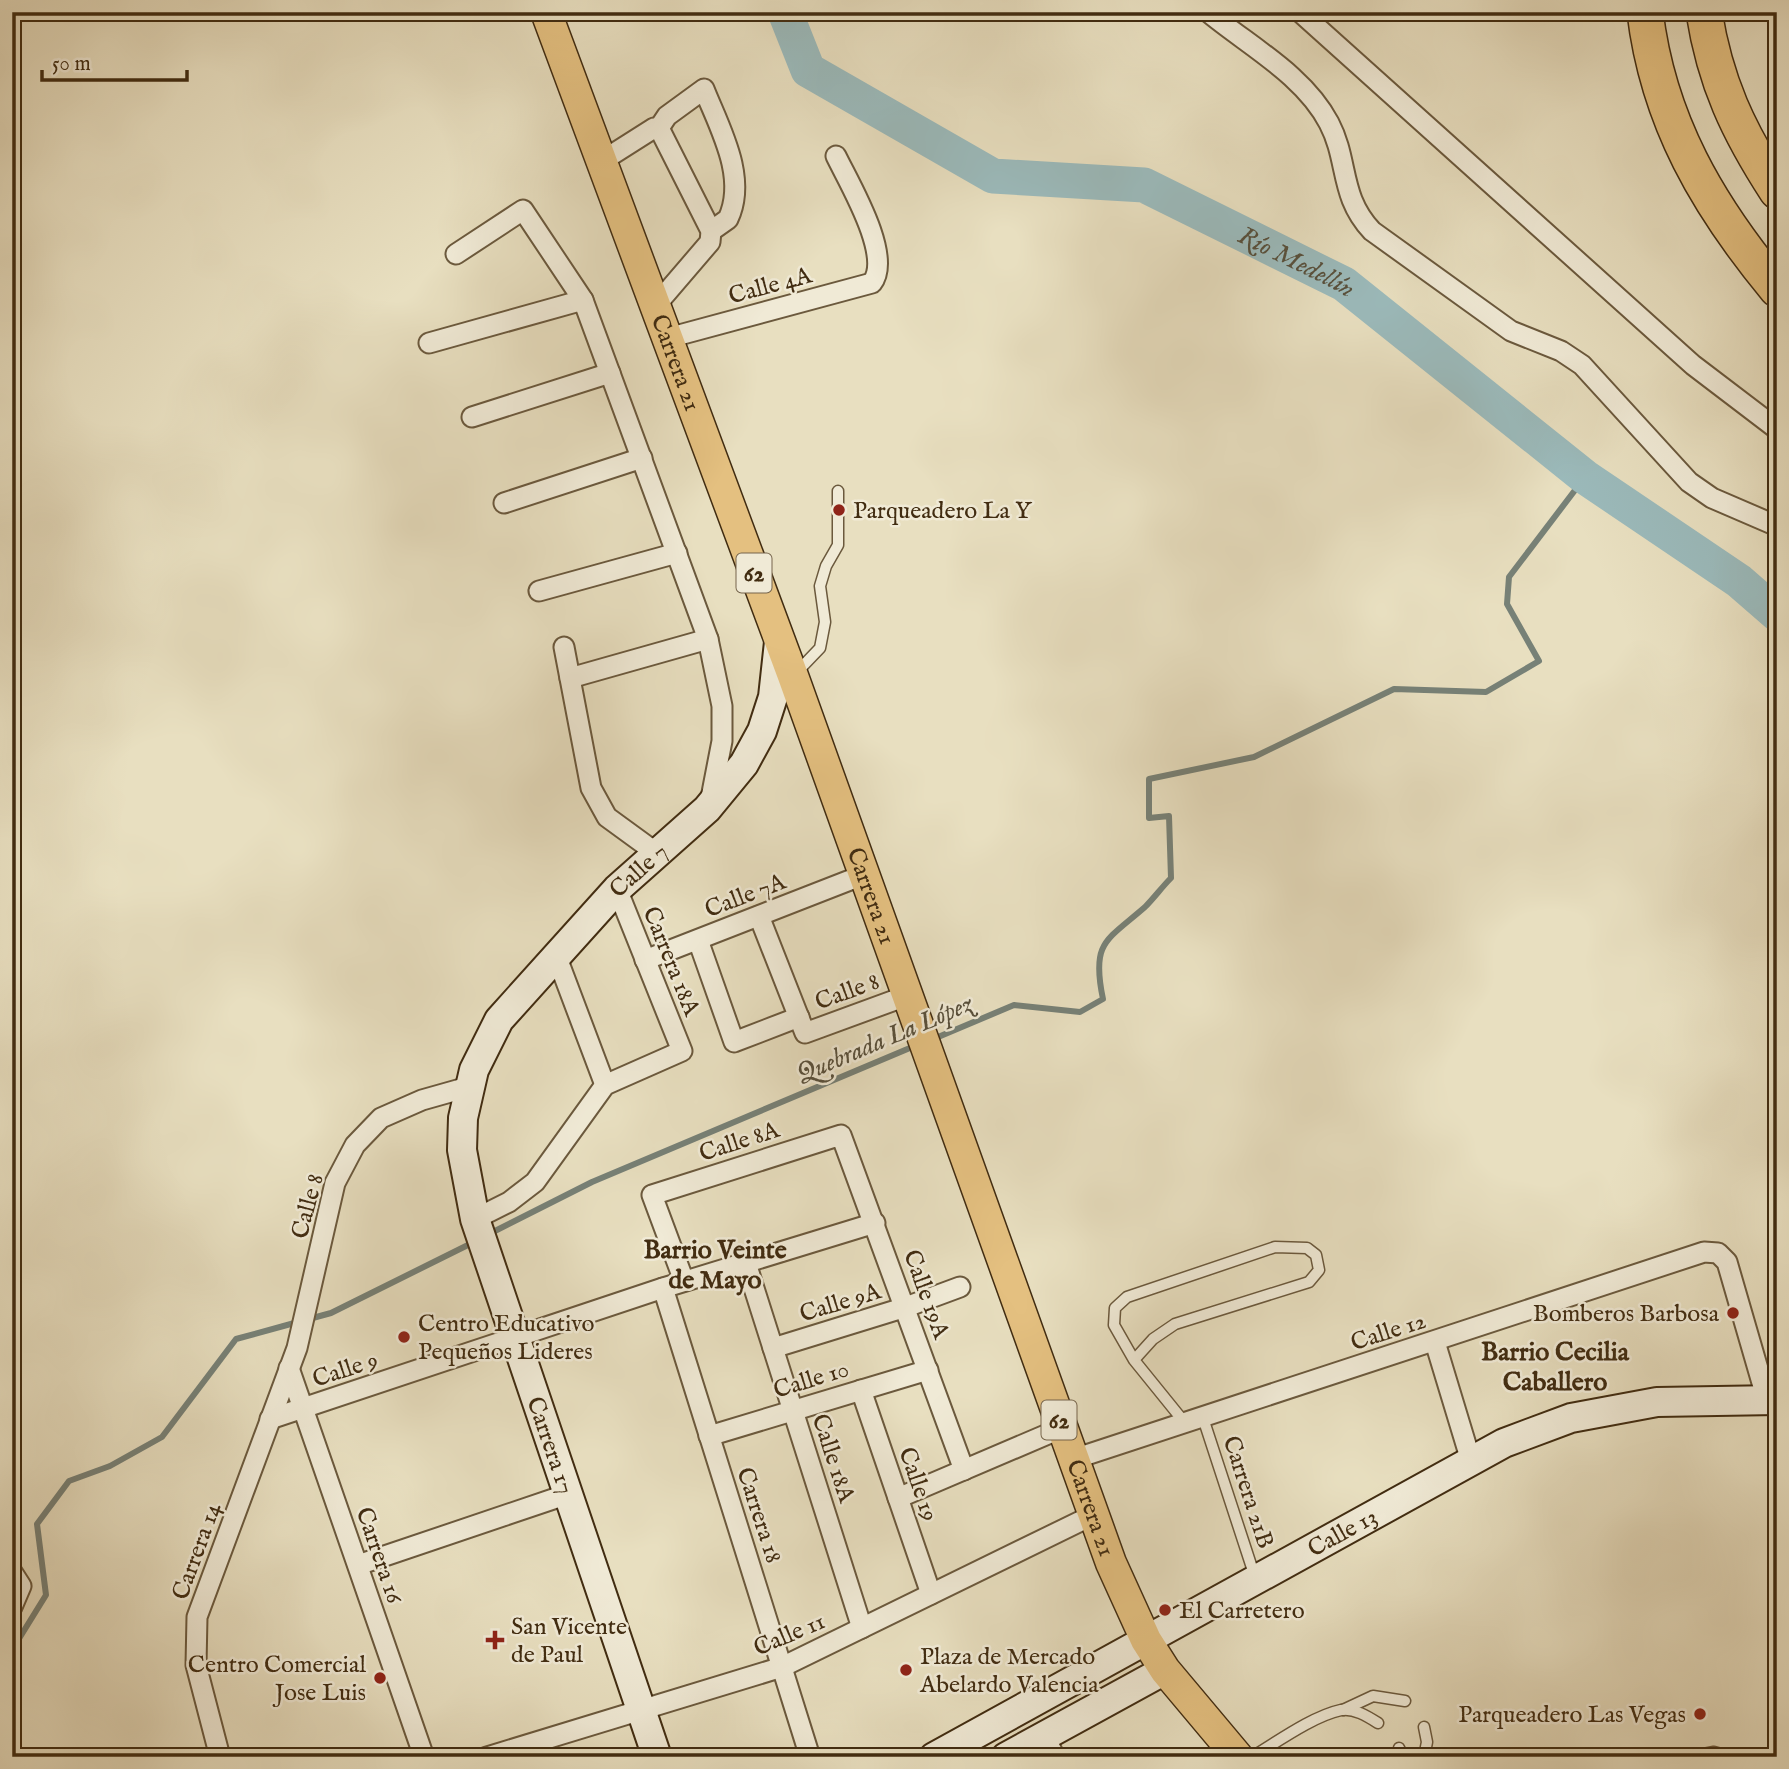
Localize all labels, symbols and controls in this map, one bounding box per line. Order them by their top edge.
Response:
scale bar [42,38,187,82]
text: 50 m [52,51,91,78]
water label: Río Medellín [1232,219,1362,305]
street label: Calle 4A [725,260,816,312]
street label: Carrera 21 [643,310,707,416]
place label: Parqueadero La Y [853,496,1033,527]
marker: Parqueadero La Y [831,502,847,518]
road number: 62 [736,554,772,593]
street label: Calle 7 [603,837,675,905]
street label: Carrera 21 [839,844,902,949]
street label: Calle 7A [701,867,791,926]
street label: Carrera 18A [635,902,707,1021]
street label: Calle 8 [811,967,884,1018]
water label: Quebrada La López [792,986,980,1091]
street label: Calle 8A [695,1115,784,1170]
street label: Calle 8 [285,1170,332,1242]
district label: Barrio Veinte de Mayo [643,1234,787,1297]
street label: Calle 19A [895,1246,956,1344]
street label: Calle 9A [796,1276,886,1330]
place label: Bomberos Barbosa [1533,1299,1720,1330]
marker: Bomberos Barbosa [1725,1305,1741,1321]
street label: Calle 12 [1347,1306,1430,1359]
place label: Centro Educativo Pequeños Lideres [418,1309,595,1368]
marker: Centro Educativo Pequeños Lideres [396,1329,412,1345]
district label: Barrio Cecilia Caballero [1481,1336,1630,1399]
street label: Calle 9 [309,1345,382,1396]
street label: Calle 10 [770,1354,853,1407]
street label: Carrera 17 [519,1393,581,1498]
road number: 62 [1042,1400,1076,1440]
street label: Calle 18A [804,1410,862,1507]
street label: Carrera 21B [1215,1432,1280,1553]
street label: Calle 19 [891,1443,945,1526]
street label: Carrera 21 [1058,1456,1121,1561]
street label: Carrera 18 [729,1464,789,1567]
street label: Carrera 14 [166,1498,229,1604]
street label: Calle 13 [1303,1502,1383,1565]
street label: Carrera 16 [348,1503,410,1608]
place label: El Carretero [1179,1596,1305,1627]
marker: El Carretero [1157,1602,1173,1618]
street label: Calle 11 [749,1607,830,1664]
place label: San Vicente de Paul [511,1612,627,1671]
marker: San Vicente de Paul [485,1630,505,1650]
place label: Plaza de Mercado Abelardo Valencia [919,1642,1099,1701]
place label: Centro Comercial Jose Luis [188,1650,366,1709]
marker: Plaza de Mercado Abelardo Valencia [898,1662,914,1678]
marker: Centro Comercial Jose Luis [372,1670,388,1686]
place label: Parqueadero Las Vegas [1458,1700,1686,1731]
marker: Parqueadero Las Vegas [1692,1706,1708,1722]

